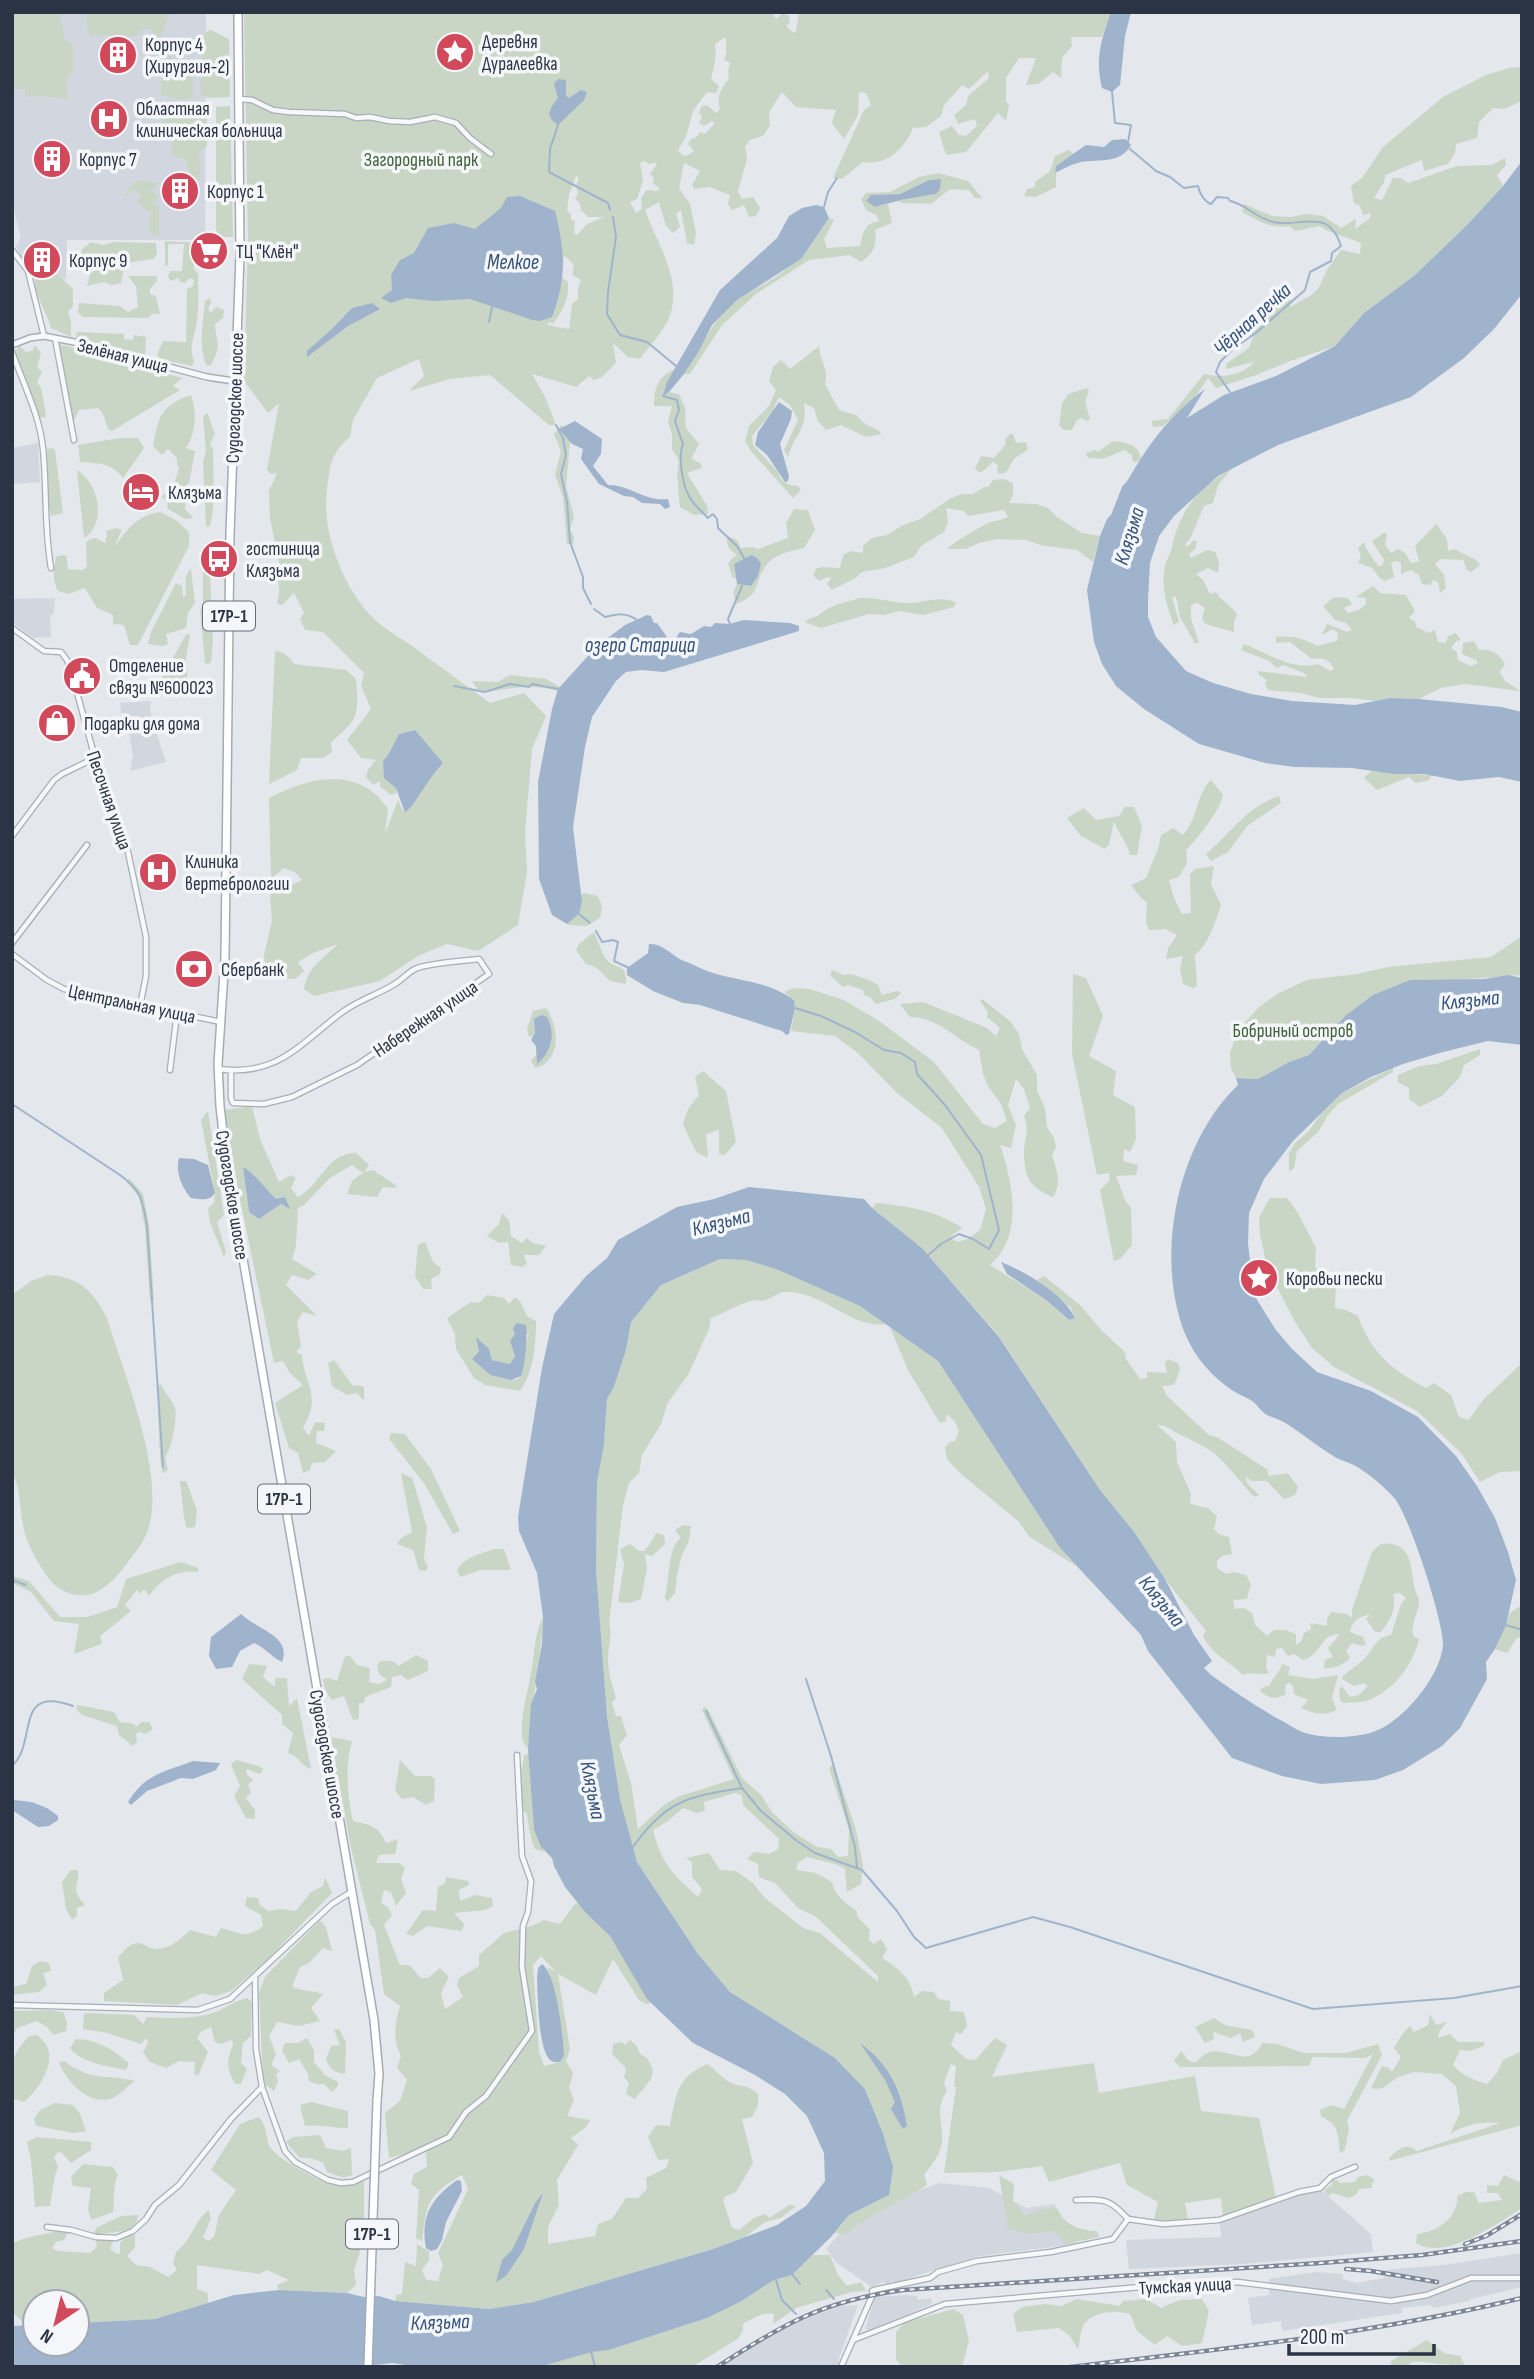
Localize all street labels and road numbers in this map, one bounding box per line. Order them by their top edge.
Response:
street label: Судогодское шоссе [222,332,249,464]
street label: Зелёная улица [75,334,171,379]
road number: 17Р-1 [203,602,255,630]
street label: Песочная улица [81,748,136,853]
street label: Набережная улица [369,976,482,1063]
street label: Центральная улица [66,980,197,1029]
street label: Судогодское шоссе [210,1129,253,1262]
road number: 17Р-1 [258,1484,310,1514]
street label: Судогодское шоссе [304,1688,349,1821]
road number: 17Р-1 [346,2220,398,2248]
street label: Тумская улица [1138,2273,1232,2300]

